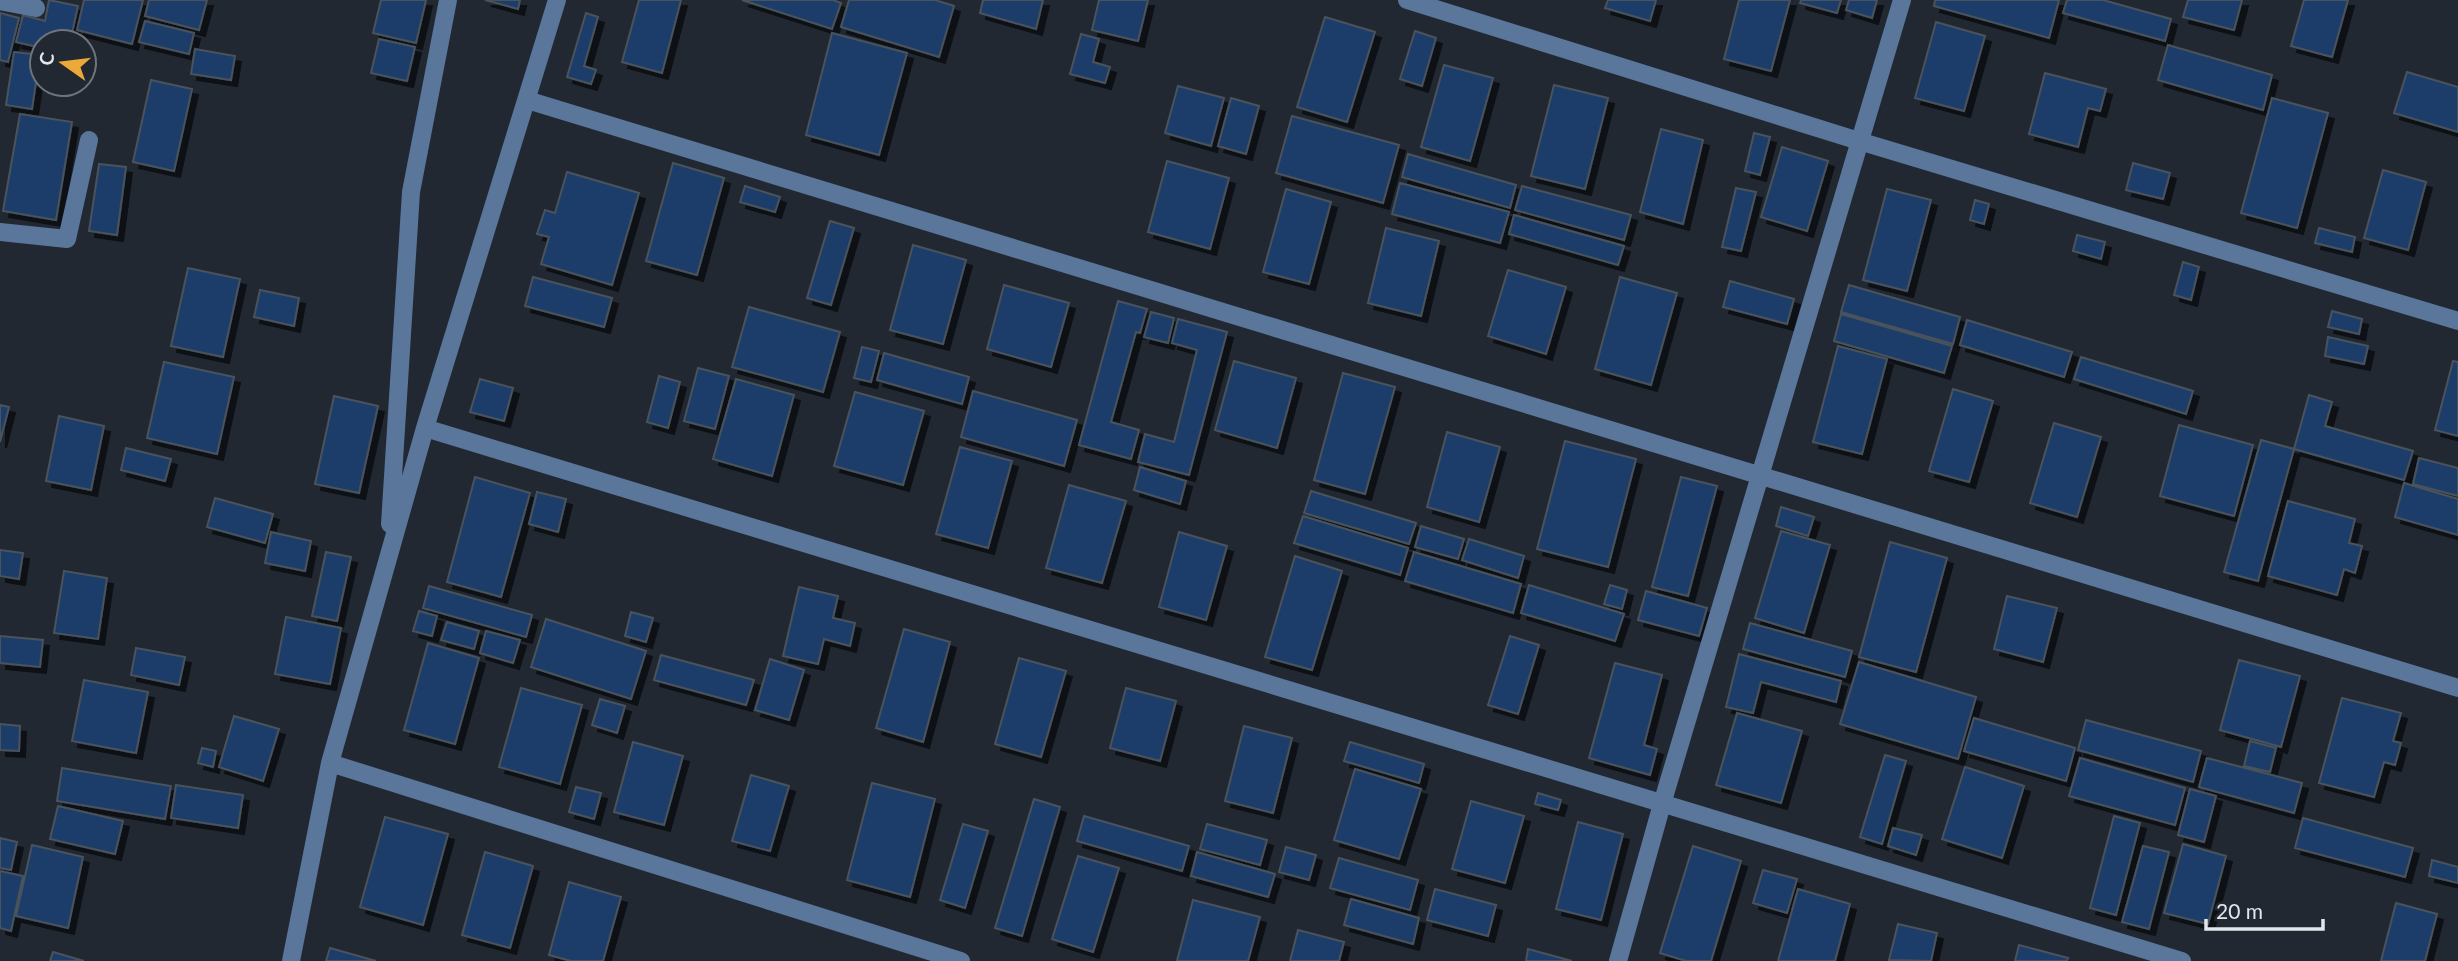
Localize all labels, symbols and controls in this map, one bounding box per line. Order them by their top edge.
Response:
north arrow [28,28,98,98]
text: С [33,49,59,68]
scale bar [2206,888,2323,932]
text: 20 m [2216,898,2263,923]

